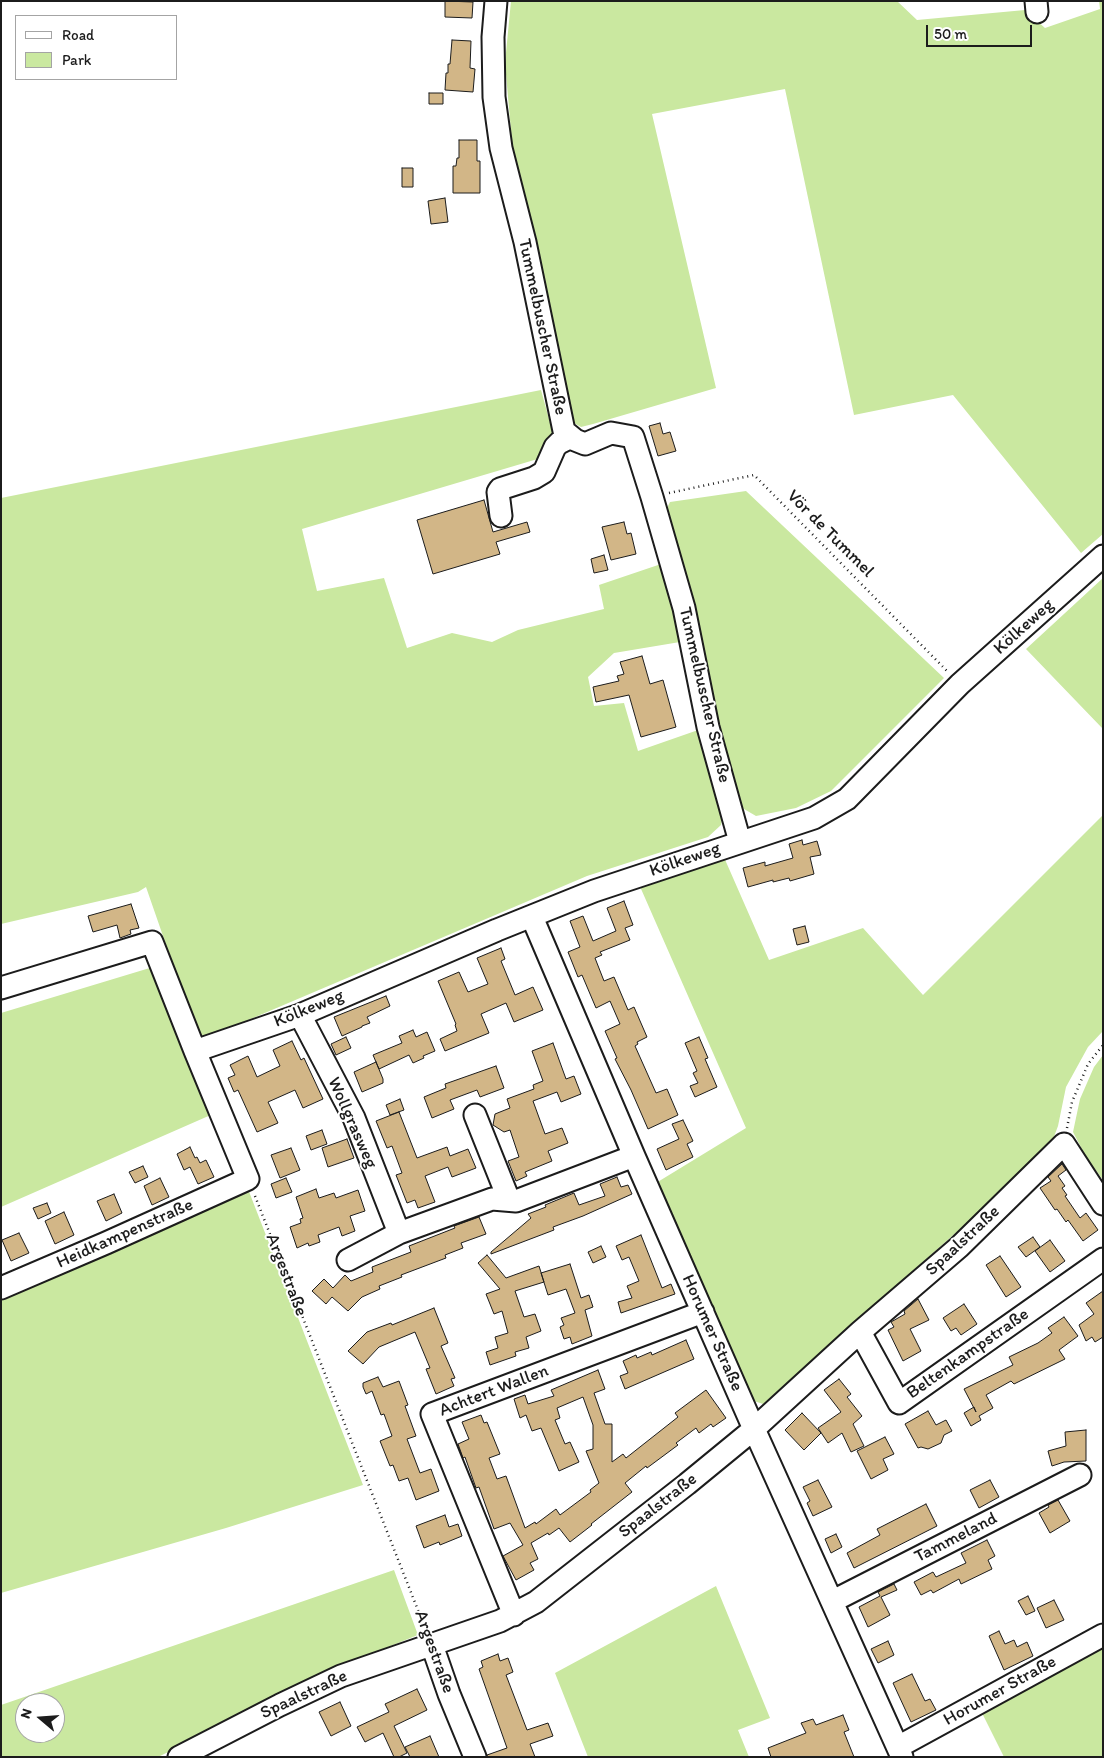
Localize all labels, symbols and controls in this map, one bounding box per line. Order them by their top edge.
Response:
legend [15,15,178,80]
scale bar [929,15,1035,47]
text: 50 m [934,25,967,43]
text: Road [62,26,94,44]
text: Park [62,51,92,69]
street label: Tummelbuscher Straße [513,237,571,417]
street label: Vör de Tummel [782,486,878,582]
street label: Kölkeweg [989,594,1059,660]
street label: Tummelbuscher Straße [673,605,735,785]
street label: Kölkeweg [647,838,723,882]
street label: Kölkeweg [271,985,347,1033]
street label: Wollgrasweg [322,1074,382,1172]
street label: Heidkampenstraße [53,1194,197,1274]
street label: Spaalstraße [921,1201,1005,1281]
street label: Argestraße [260,1231,312,1319]
street label: Horumer Straße [677,1271,747,1395]
street label: Beltenkampstraße [903,1304,1033,1404]
street label: Achtert Wallen [436,1360,552,1422]
street label: Spaalstraße [614,1469,702,1543]
street label: Tammeland [911,1508,1001,1568]
street label: Argestraße [409,1608,459,1696]
street label: Horumer Straße [940,1651,1060,1731]
street label: Spaalstraße [257,1665,351,1725]
north arrow [15,1693,65,1743]
text: N [17,1706,36,1721]

